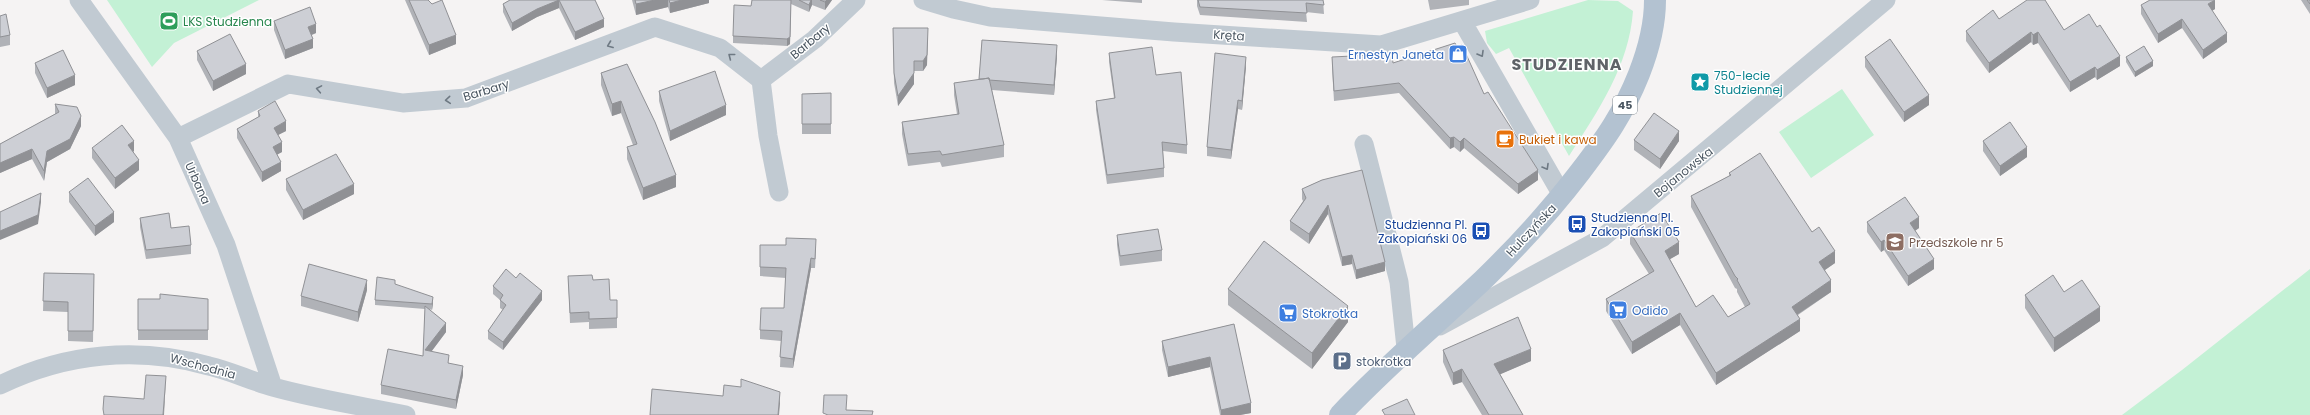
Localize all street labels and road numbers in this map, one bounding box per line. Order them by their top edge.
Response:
street label: Barbary [786,19,834,63]
street label: Kręta [1213,25,1245,45]
street label: Barbary [461,75,511,105]
road number: 45 [1613,96,1637,114]
street label: Bojanowska [1650,143,1716,201]
street label: Urbana [181,159,215,207]
street label: Hulczyńska [1502,200,1560,260]
street label: Wschodnia [168,349,238,383]

